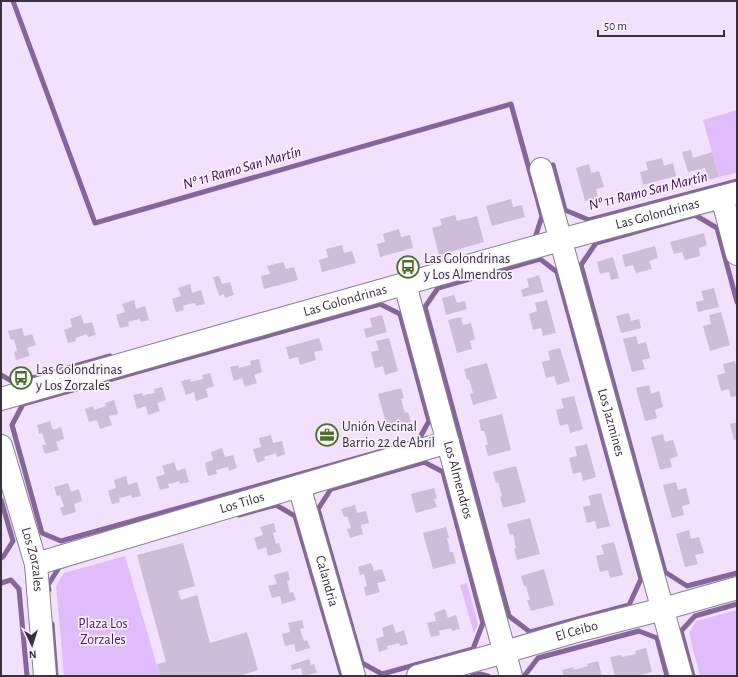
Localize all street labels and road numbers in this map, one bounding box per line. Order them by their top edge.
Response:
street label: Las Golondrinas [614,196,701,232]
street label: Las Golondrinas [302,282,389,319]
street label: Los Jazmines [595,387,627,458]
street label: Los Almendros [441,439,475,521]
street label: Los Tilos [218,490,266,516]
street label: Los Zorzales [19,526,45,592]
street label: Calandria [313,554,341,609]
street label: El Ceibo [554,619,600,644]

